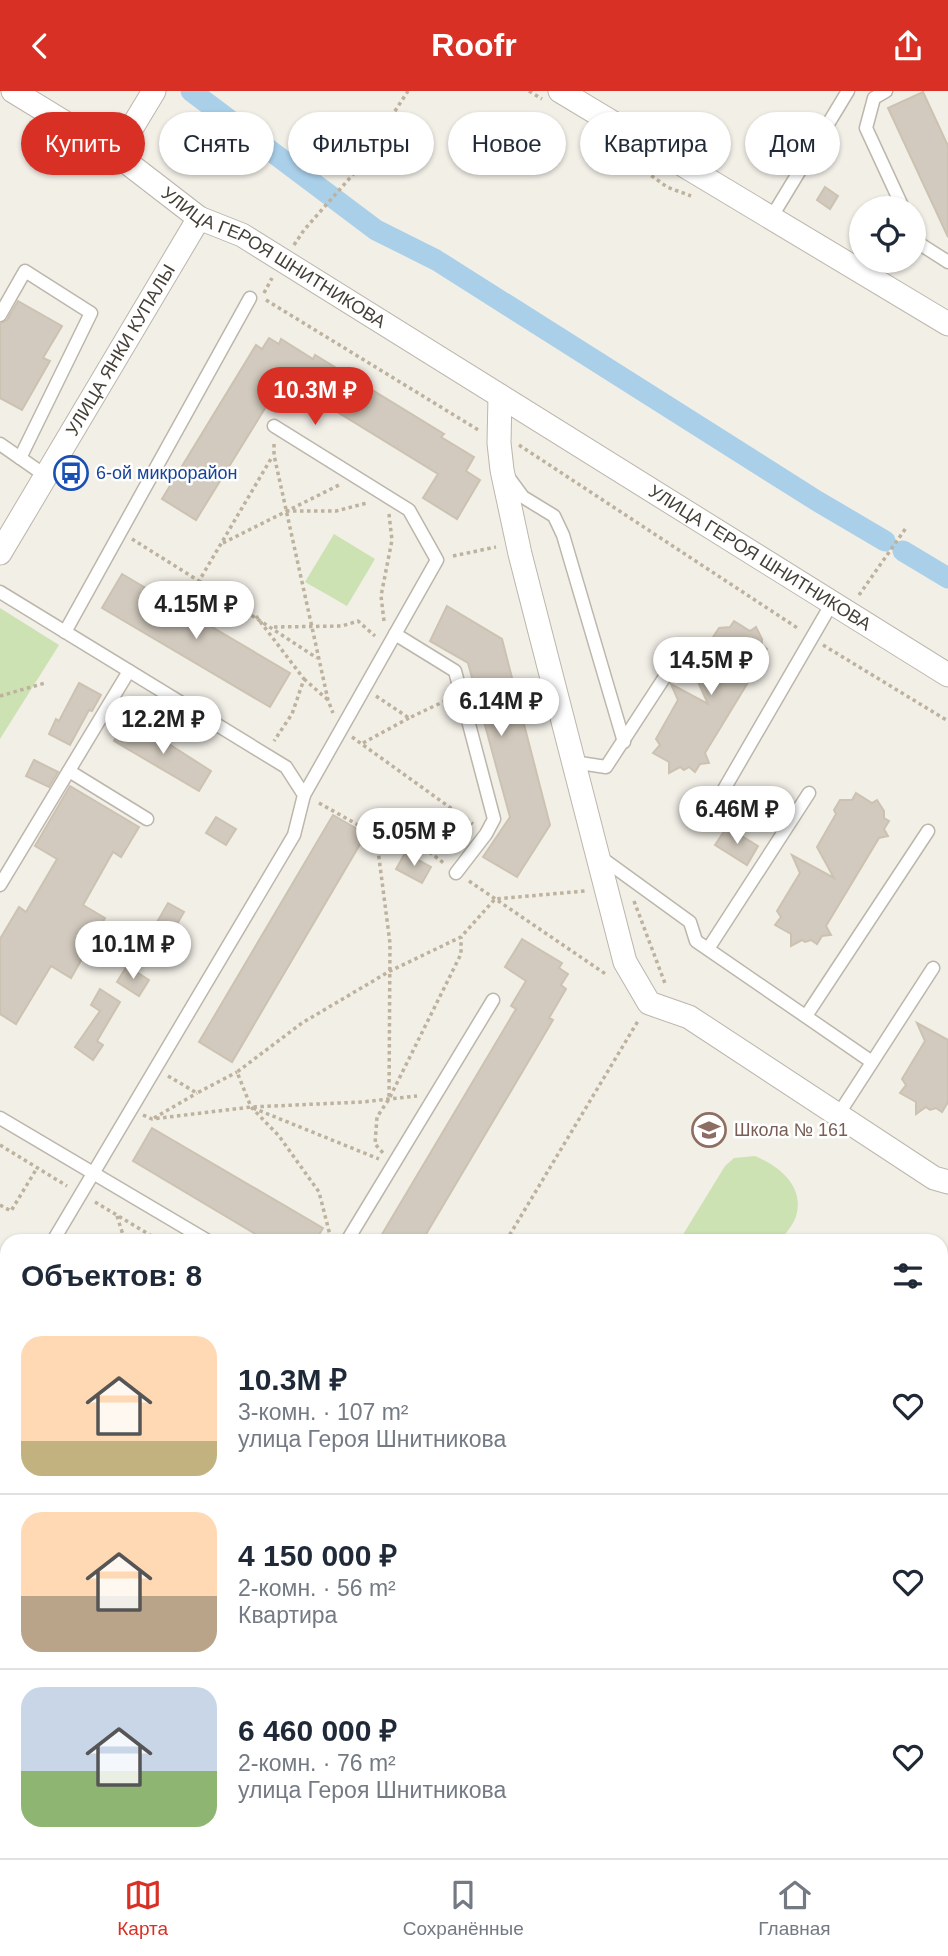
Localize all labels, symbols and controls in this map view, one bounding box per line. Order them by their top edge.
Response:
icon: back [21,27,59,65]
text: Roofr [431,27,517,63]
icon: share [889,27,927,65]
chip: Купить [21,112,145,175]
chip: Снять [159,112,274,175]
chip: Фильтры [288,112,434,175]
chip: Новое [448,112,566,175]
chip: Квартира [580,112,731,175]
chip: Дом [745,112,840,175]
street label: УЛИЦА ГЕРОЯ ШНИТНИКОВА [158,183,389,332]
map controls [849,196,926,273]
button: locate [849,196,926,273]
street label: УЛИЦА ЯНКИ КУПАЛЫ [62,261,179,439]
pin: 10.3M ₽ [250,367,380,427]
text: 10.3M ₽ [273,377,357,403]
bus stop icon: 6-ой микрорайон [52,454,90,492]
place label: 6-ой микрорайон [96,463,237,483]
street label: УЛИЦА ГЕРОЯ ШНИТНИКОВА [645,481,875,634]
pin: 4.15M ₽ [131,581,261,641]
text: 4.15M ₽ [154,591,238,617]
pin: 14.5M ₽ [646,637,776,697]
text: 14.5M ₽ [669,647,753,673]
pin: 6.14M ₽ [436,679,566,738]
text: 6.14M ₽ [459,688,543,714]
pin: 12.2M ₽ [98,697,228,756]
text: 12.2M ₽ [121,706,205,732]
pin: 6.46M ₽ [672,787,802,846]
text: 6.46M ₽ [695,796,779,822]
pin: 5.05M ₽ [349,809,479,868]
text: 5.05M ₽ [372,818,456,844]
pin: 10.1M ₽ [68,921,198,981]
text: 10.1M ₽ [91,931,175,957]
school or university icon: Школа № 161 [690,1111,728,1149]
place label: Школа № 161 [734,1120,848,1140]
icon: filters [889,1257,927,1295]
text: Объектов: 8 [21,1259,202,1292]
text: 10.3M ₽ [238,1363,347,1396]
icon: home [77,1364,161,1448]
icon: heart [889,1387,927,1425]
text: 3-комн. · 107 m² [238,1399,409,1425]
text: улица Героя Шнитникова [238,1426,506,1452]
text: 4 150 000 ₽ [238,1539,397,1572]
icon: home [77,1540,161,1624]
icon: heart [889,1563,927,1601]
text: 2-комн. · 56 m² [238,1575,396,1601]
text: Квартира [238,1602,337,1628]
text: 6 460 000 ₽ [238,1714,397,1747]
icon: home [77,1715,161,1799]
icon: heart [889,1738,927,1776]
text: 2-комн. · 76 m² [238,1750,396,1776]
text: улица Героя Шнитникова [238,1777,506,1803]
tab: Карта [117,1876,168,1940]
tab: Сохранённые [403,1876,524,1940]
tab: Главная [758,1876,831,1940]

